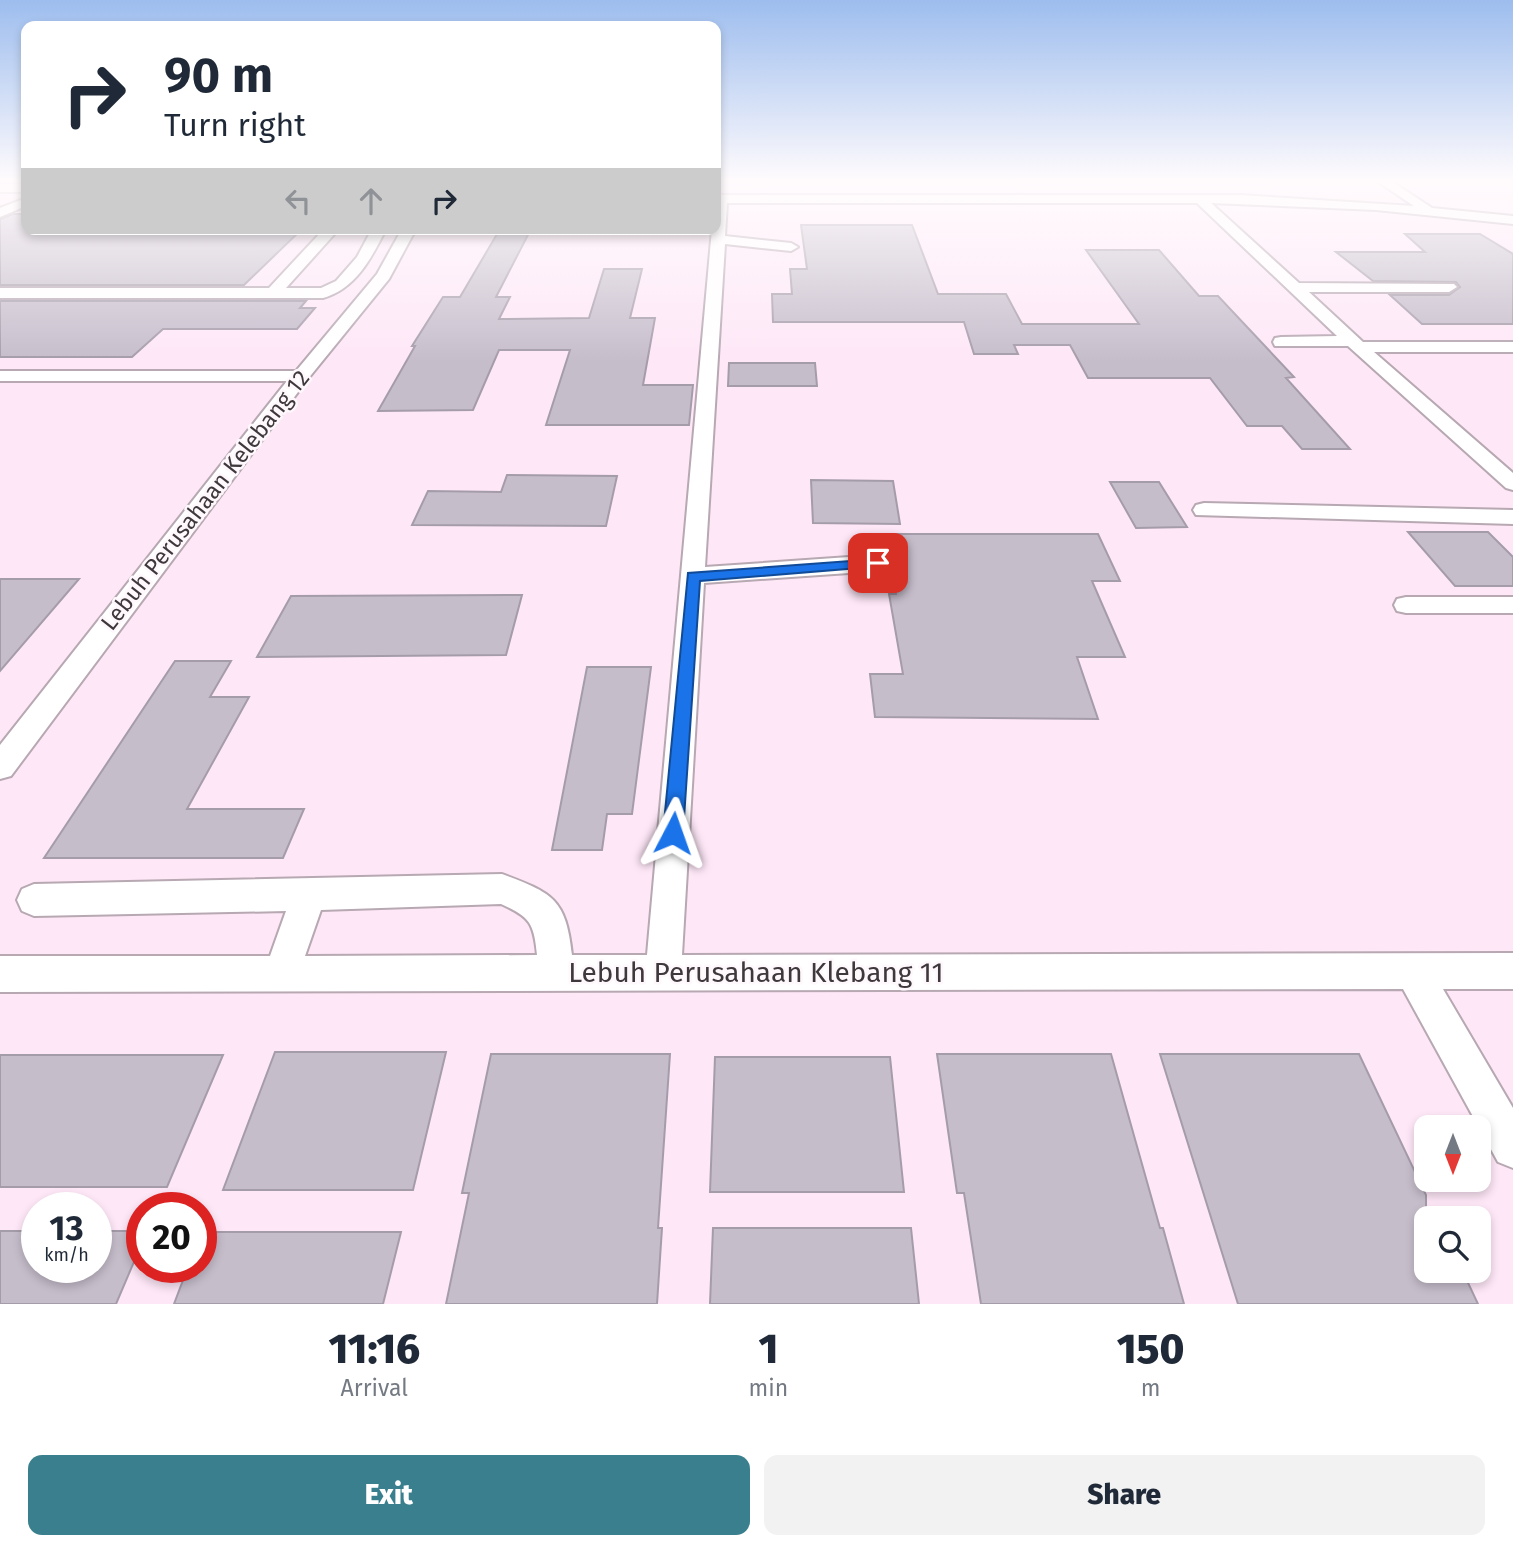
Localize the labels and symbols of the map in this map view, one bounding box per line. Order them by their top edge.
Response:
street label: Lebuh Perusahaan Kelebang 12 [95,364,315,636]
pin [848,533,908,593]
position arrow [636,796,710,870]
street label: Lebuh Perusahaan Klebang 11 [568,956,944,989]
north arrow [1414,1115,1491,1192]
speed limit sign: 20 [126,1192,217,1283]

